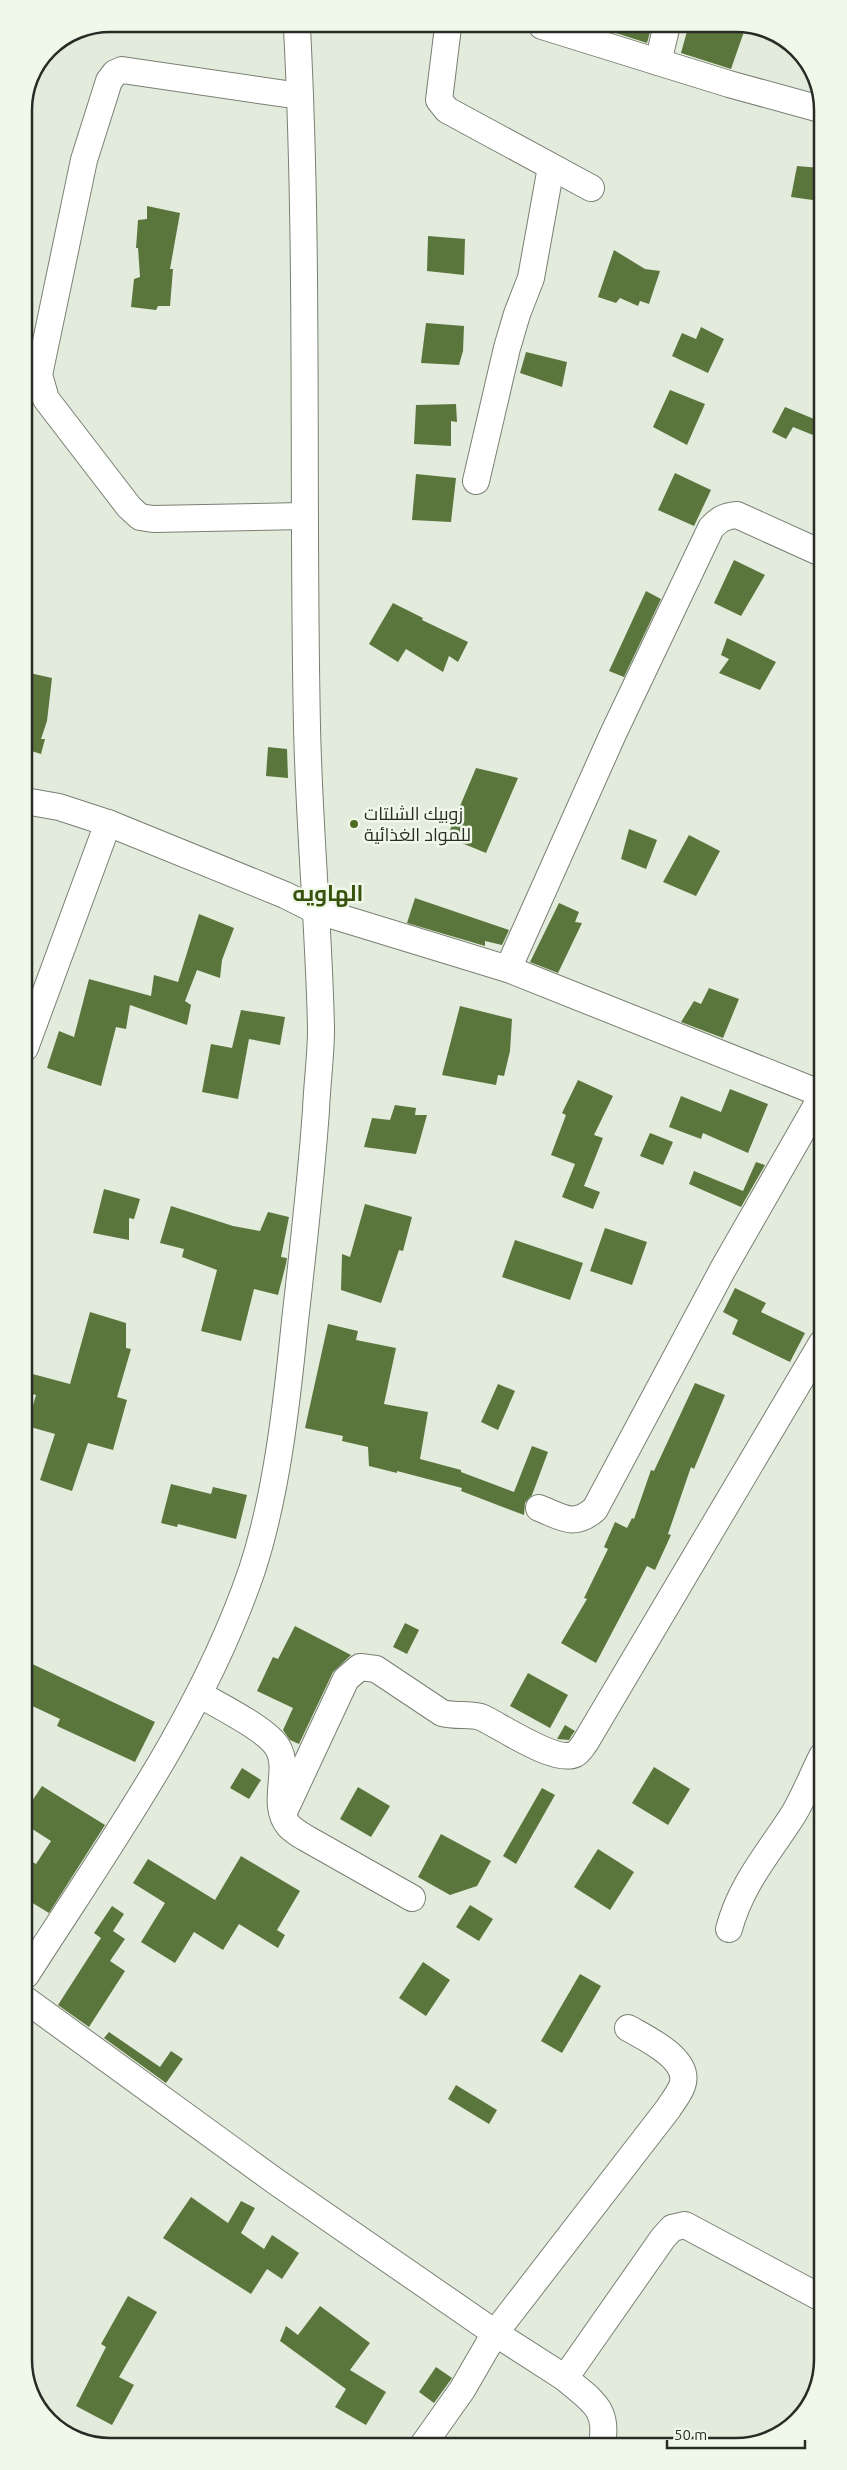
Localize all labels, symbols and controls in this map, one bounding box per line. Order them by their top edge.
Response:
place label: زوبيك الشلتات للمواد الغذائية [364,803,471,846]
marker: زوبيك الشلتات للمواد الغذائية [348,818,360,830]
district label: الهاويه [293,880,363,907]
scale bar [667,2418,804,2450]
text: 50 m [674,2426,707,2443]

